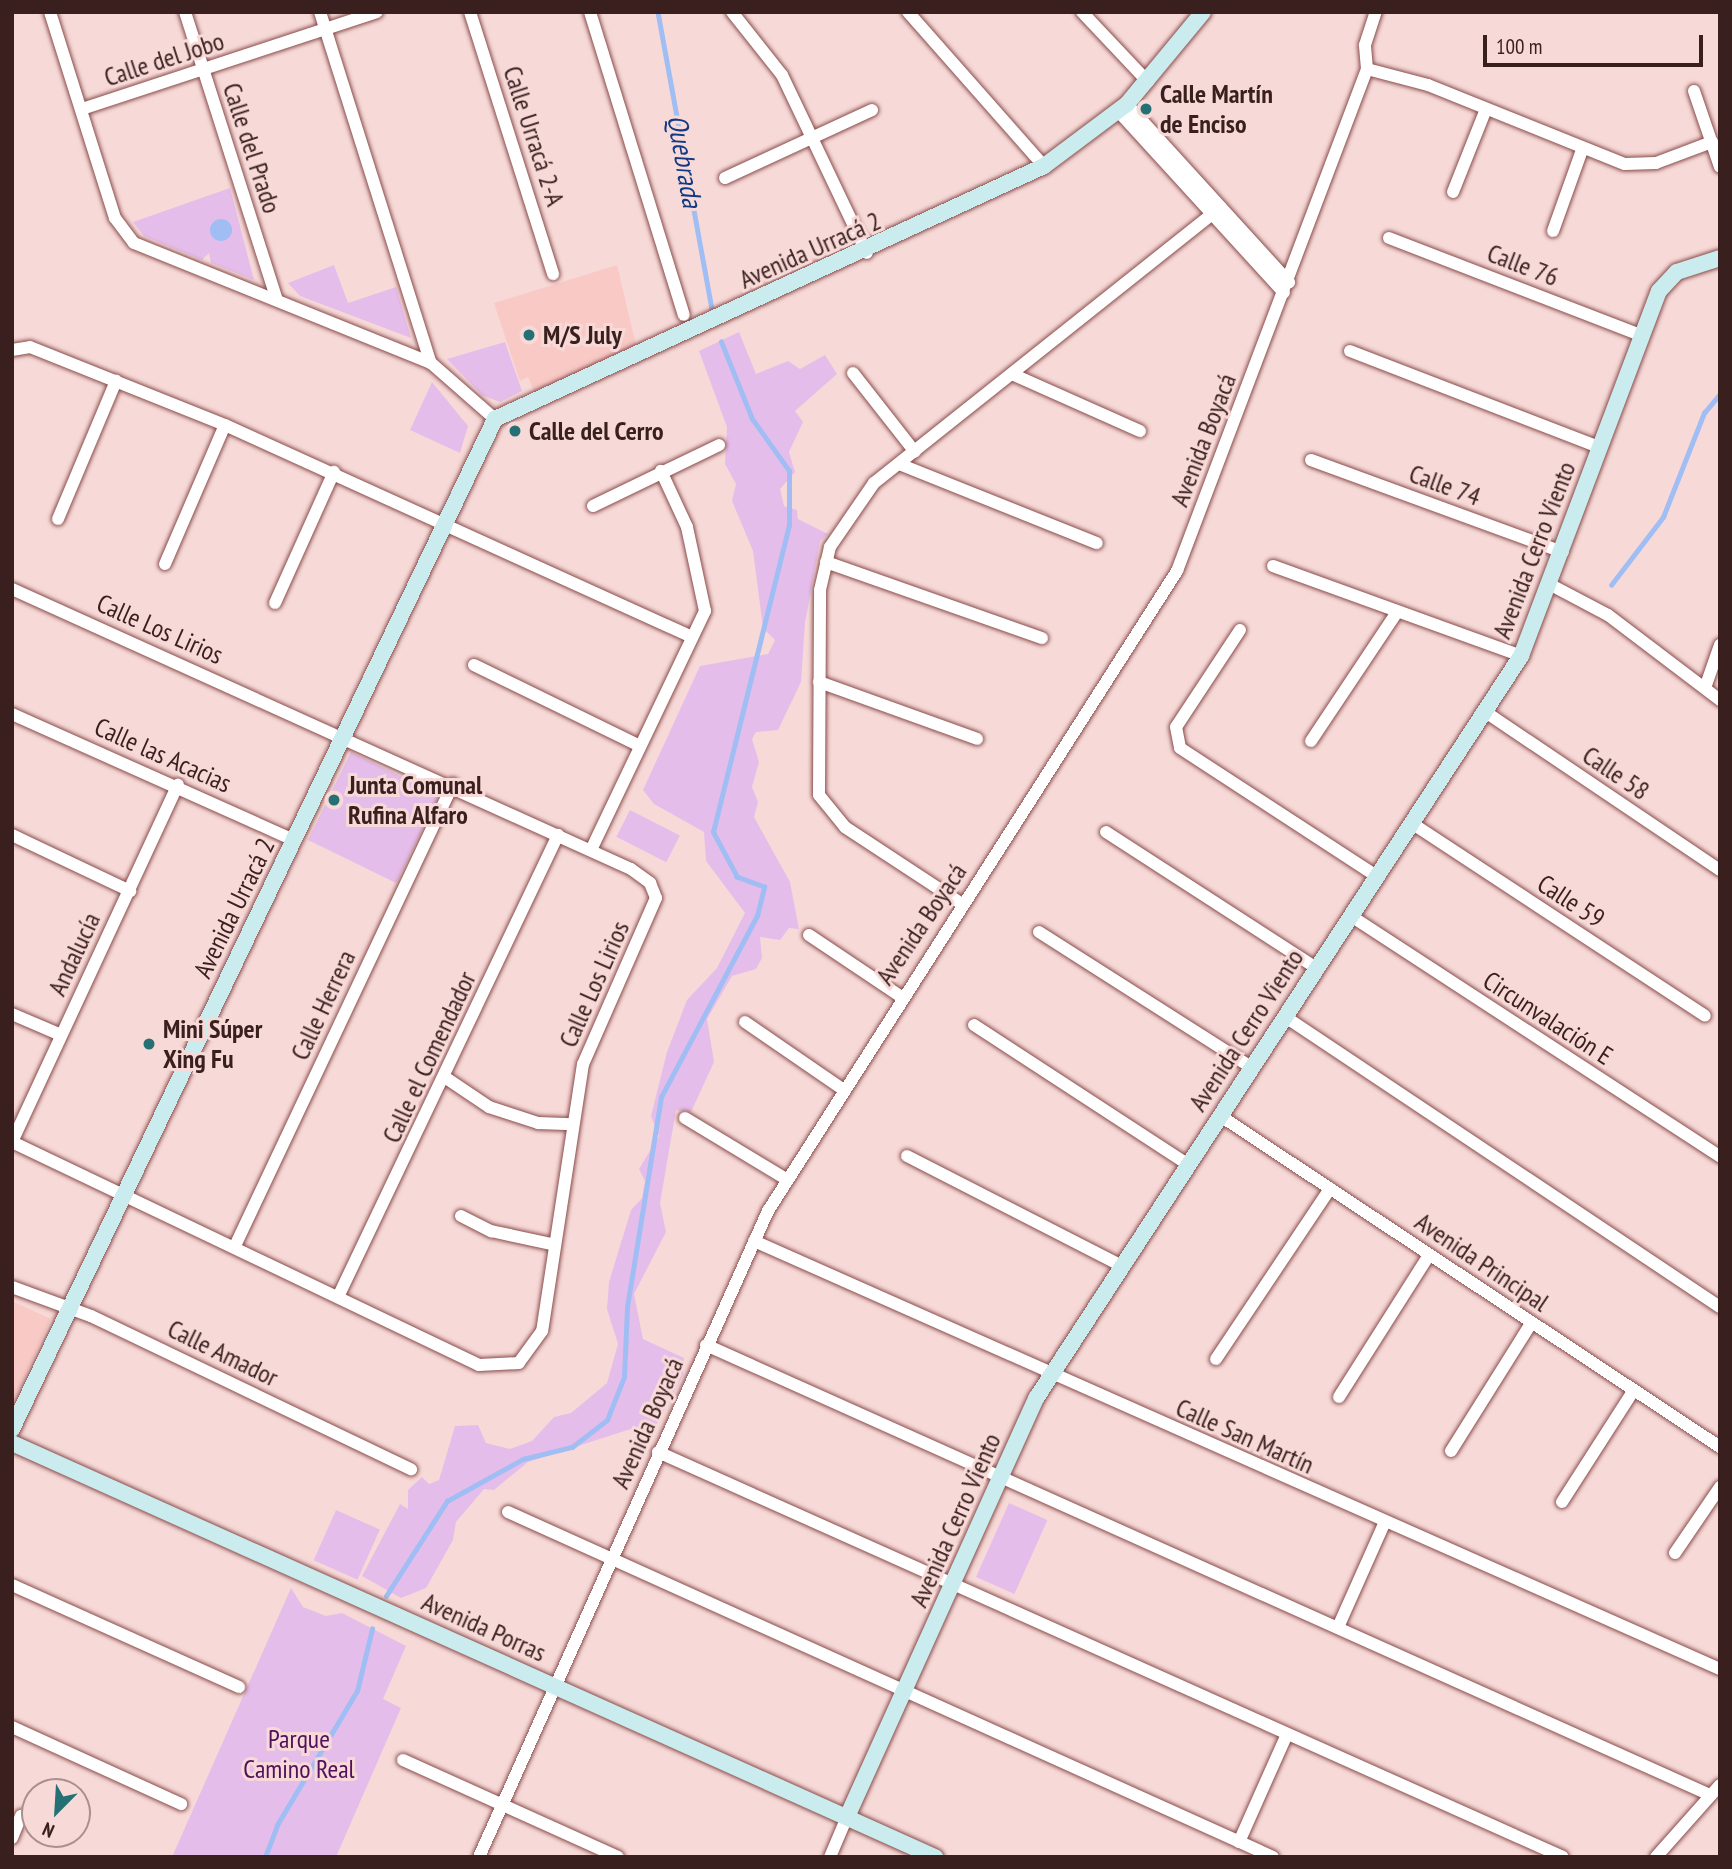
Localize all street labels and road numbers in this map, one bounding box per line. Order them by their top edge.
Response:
street label: Calle del Jobo [100,25,228,93]
street label: Calle Urracá 2-A [497,62,571,210]
street label: Calle del Prado [216,79,288,217]
street label: Avenida Urracá 2 [734,205,886,295]
street label: Calle 76 [1483,237,1563,293]
street label: Avenida Boyacá [1163,369,1243,511]
street label: Avenida Cerro Viento [1486,457,1582,643]
street label: Calle 74 [1405,458,1485,512]
street label: Calle Los Lirios [92,587,228,671]
street label: Calle las Acacias [90,711,236,799]
street label: Calle 58 [1577,739,1655,807]
street label: Avenida Urracá 2 [187,833,281,983]
street label: Avenida Boyacá [869,857,973,991]
street label: Calle 59 [1532,868,1610,934]
street label: Andalucía [41,908,107,1000]
street label: Calle Los Lirios [552,916,636,1052]
street label: Avenida Cerro Viento [1182,943,1310,1117]
street label: Calle Herrera [284,945,362,1065]
street label: Circunvalación E [1478,965,1618,1071]
street label: Calle el Comendador [376,966,482,1148]
street label: Avenida Principal [1409,1206,1555,1318]
street label: Calle Amador [162,1313,284,1393]
street label: Avenida Boyacá [604,1353,690,1493]
street label: Calle San Martín [1171,1392,1319,1480]
street label: Avenida Cerro Viento [903,1428,1007,1612]
street label: Avenida Porras [417,1586,551,1668]

